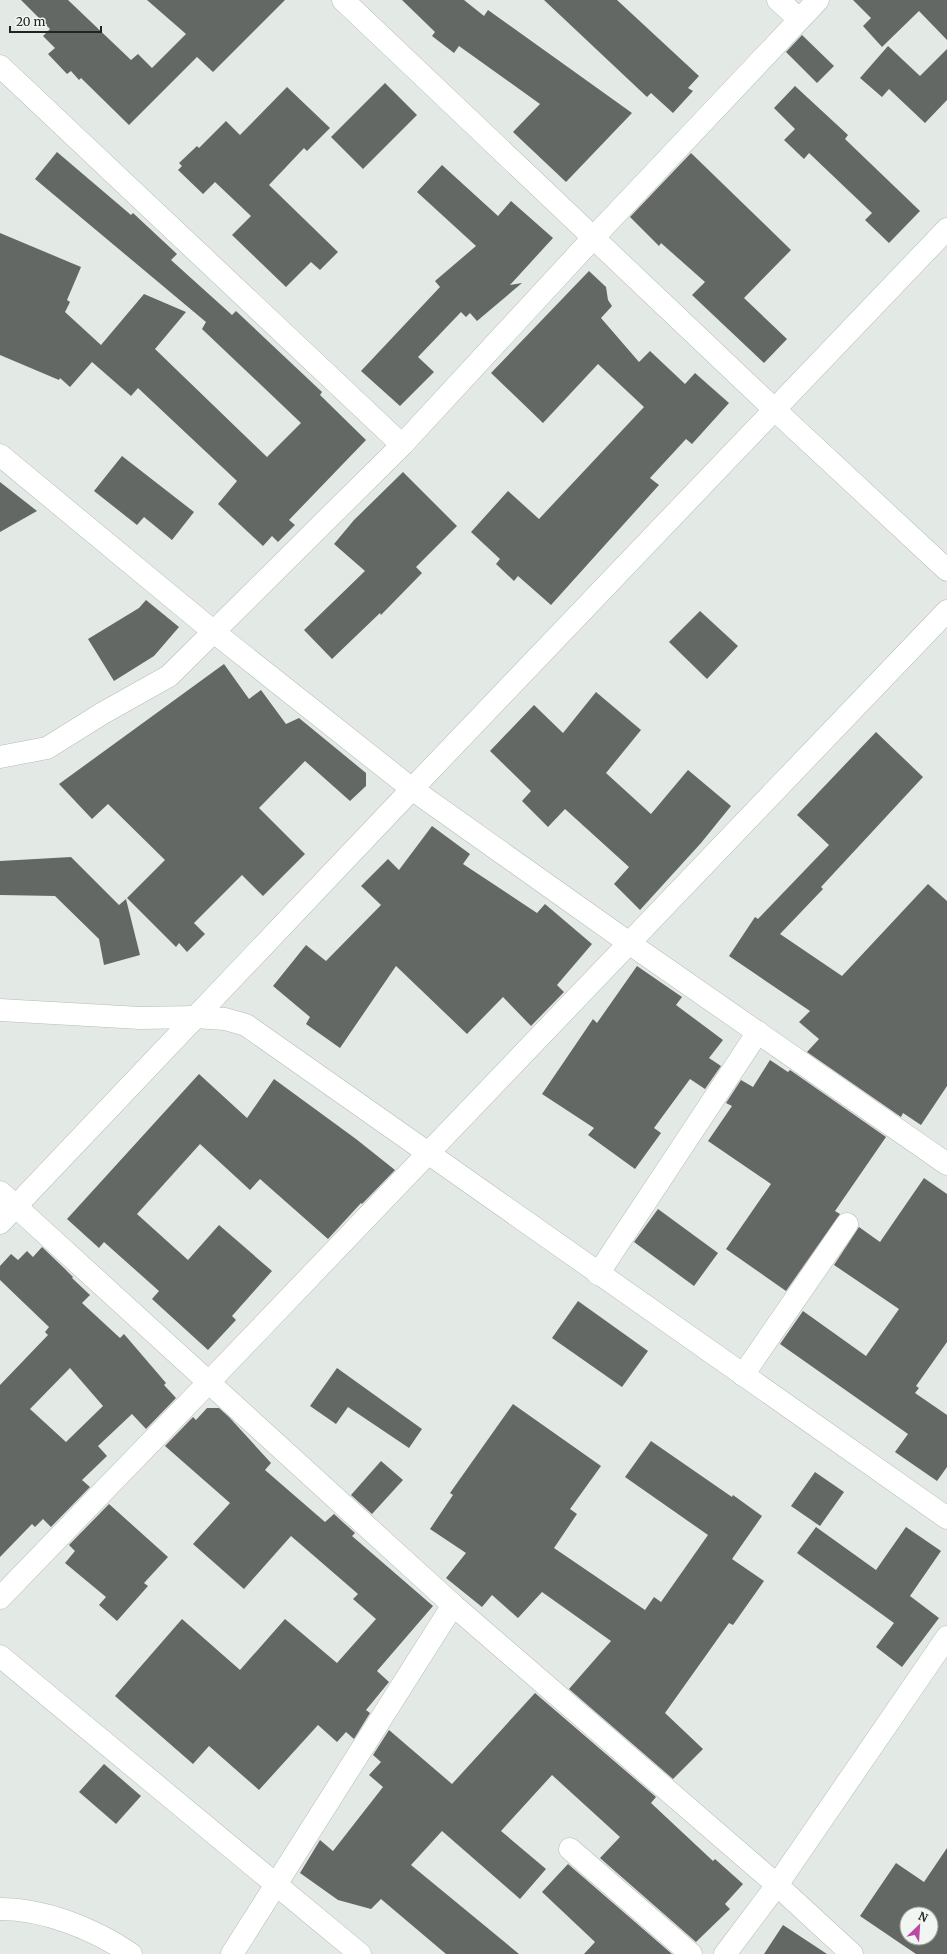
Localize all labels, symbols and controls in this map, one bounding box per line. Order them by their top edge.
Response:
scale bar [10,8,101,34]
text: 20 m [16,14,45,29]
north arrow [899,1906,939,1946]
text: N [916,1909,930,1925]

